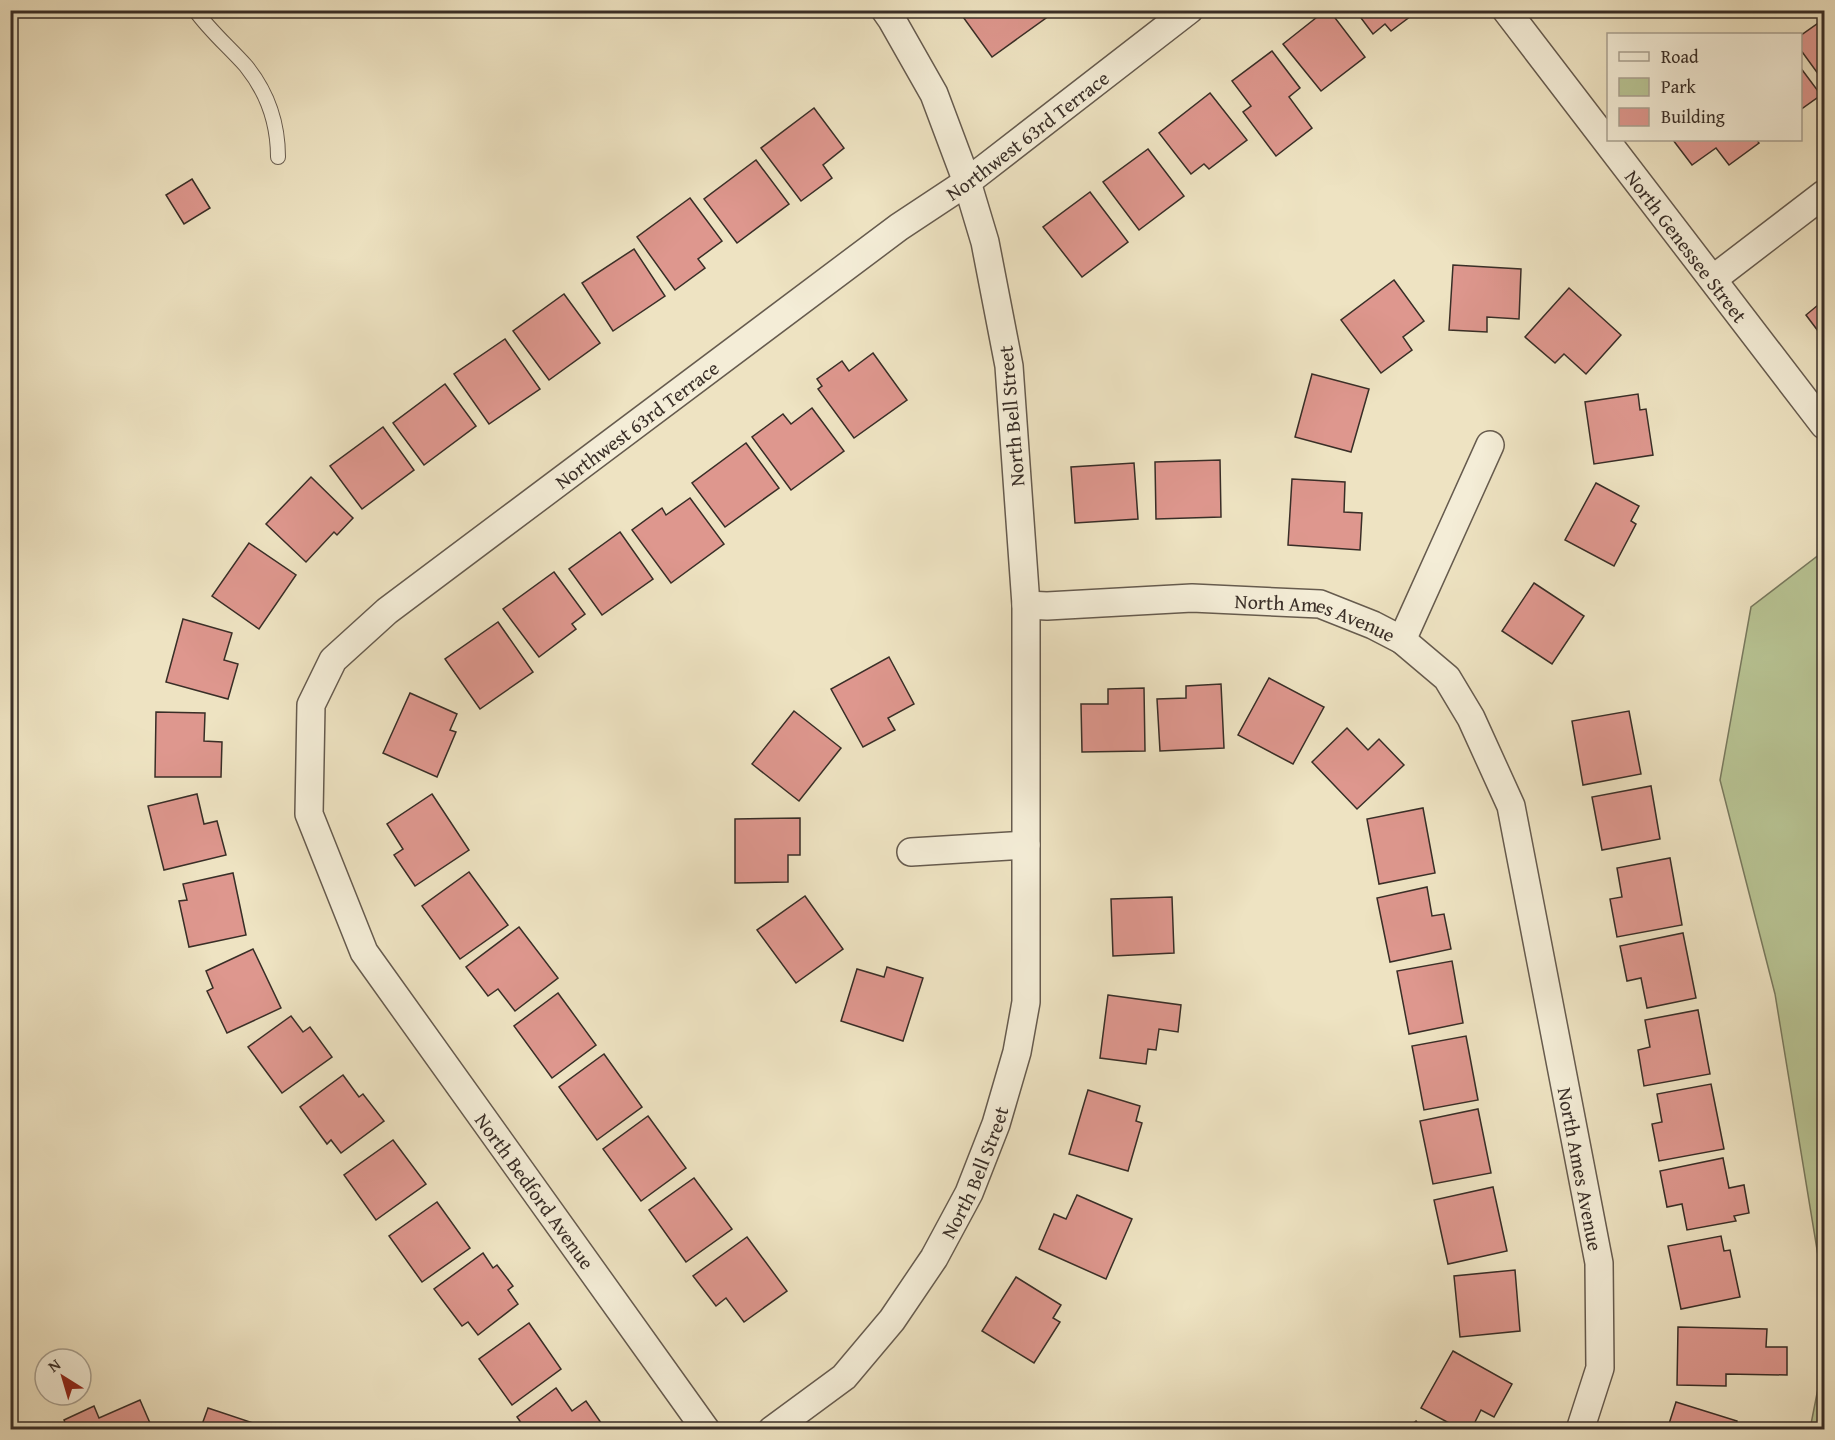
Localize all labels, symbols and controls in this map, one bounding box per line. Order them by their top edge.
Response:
legend [1607,33,1802,141]
text: Road [1661,43,1699,70]
street label: Northwest 63rd Terrace [940,63,1115,207]
text: Park [1661,73,1697,100]
text: Building [1661,103,1725,130]
street label: North Genessee Street [1619,163,1755,328]
street label: North Bell Street [990,344,1032,488]
street label: Northwest 63rd Terrace [548,353,725,495]
street label: North Ames Avenue [1234,586,1401,649]
street label: North Ames Avenue [1551,1085,1611,1253]
street label: North Bell Street [933,1103,1015,1243]
street label: North Bedford Avenue [468,1107,602,1275]
north arrow [33,1347,93,1407]
text: N [42,1352,66,1378]

